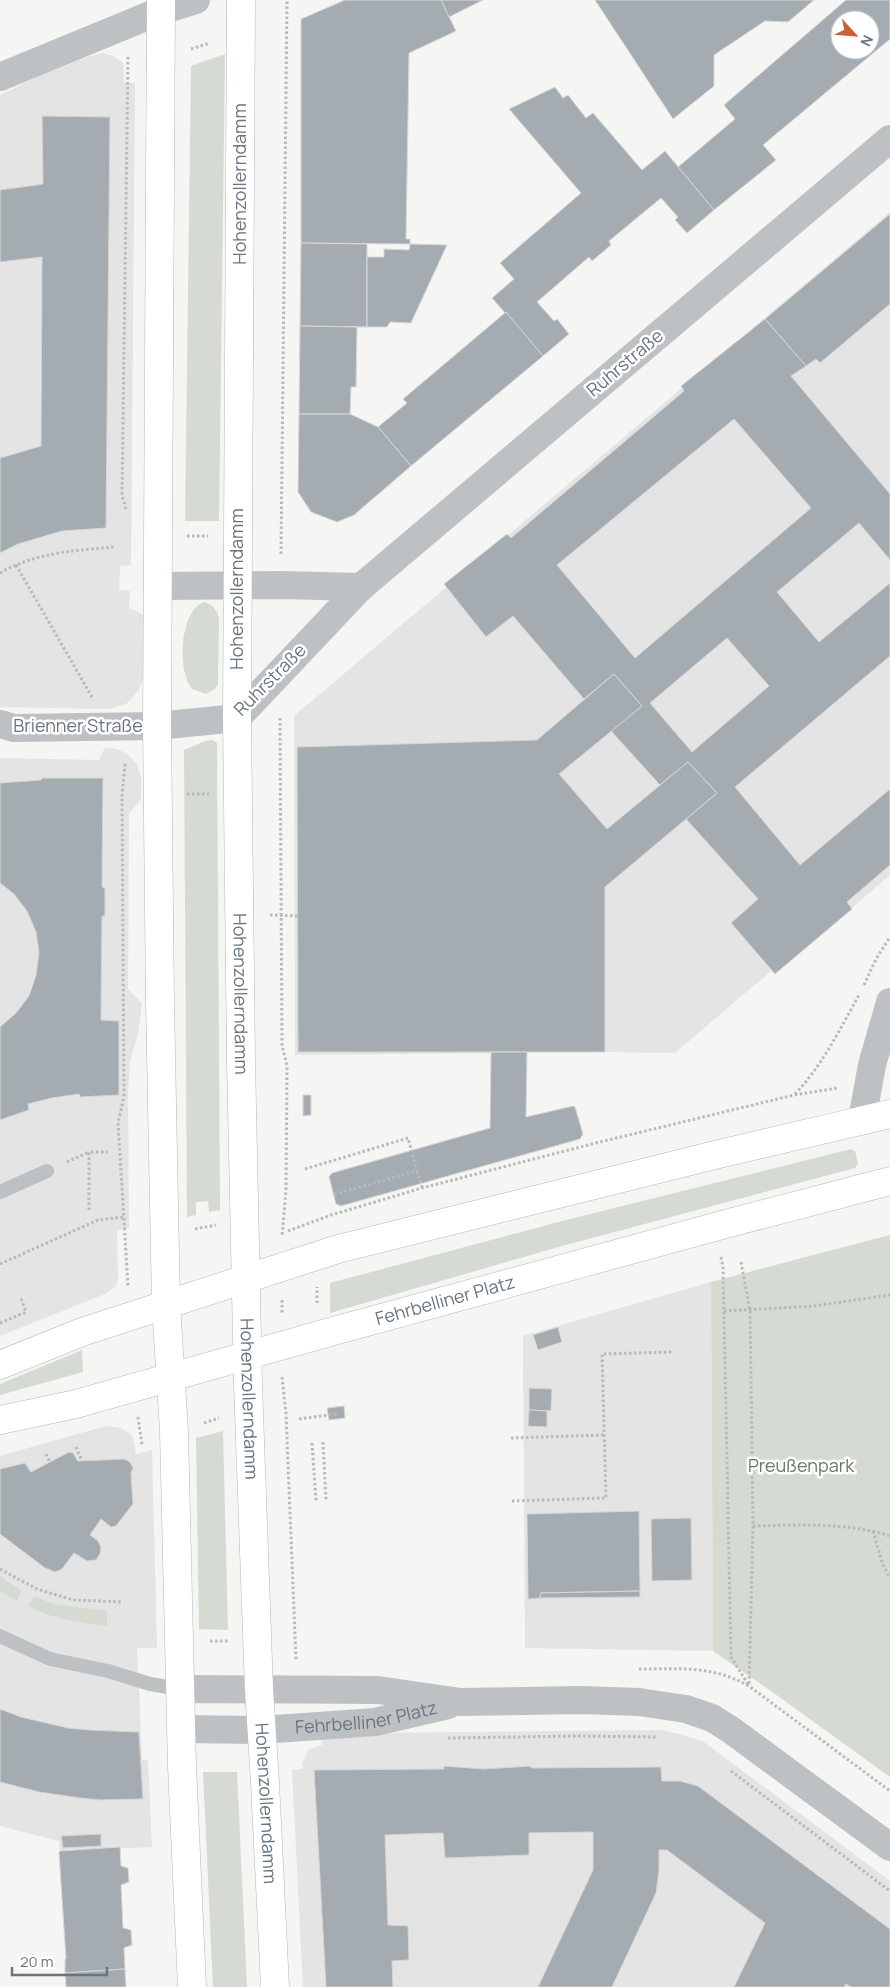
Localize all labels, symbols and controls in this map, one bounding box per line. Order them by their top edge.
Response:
north arrow [830,10,880,60]
text: N [856,32,878,50]
street label: Hohenzollerndamm [227,103,251,265]
street label: Ruhrstraße [581,323,668,401]
street label: Hohenzollerndamm [224,508,248,670]
street label: Ruhrstraße [228,638,311,721]
street label: Brienner Straße [13,713,143,737]
street label: Hohenzollerndamm [228,913,254,1075]
street label: Fehrbelliner Platz [373,1269,517,1330]
street label: Hohenzollerndamm [236,1318,264,1480]
park label: Preußenpark [748,1453,855,1477]
street label: Fehrbelliner Platz [294,1695,439,1739]
street label: Hohenzollerndamm [250,1722,283,1885]
scale bar [12,1944,108,1976]
text: 20 m [20,1951,53,1972]

